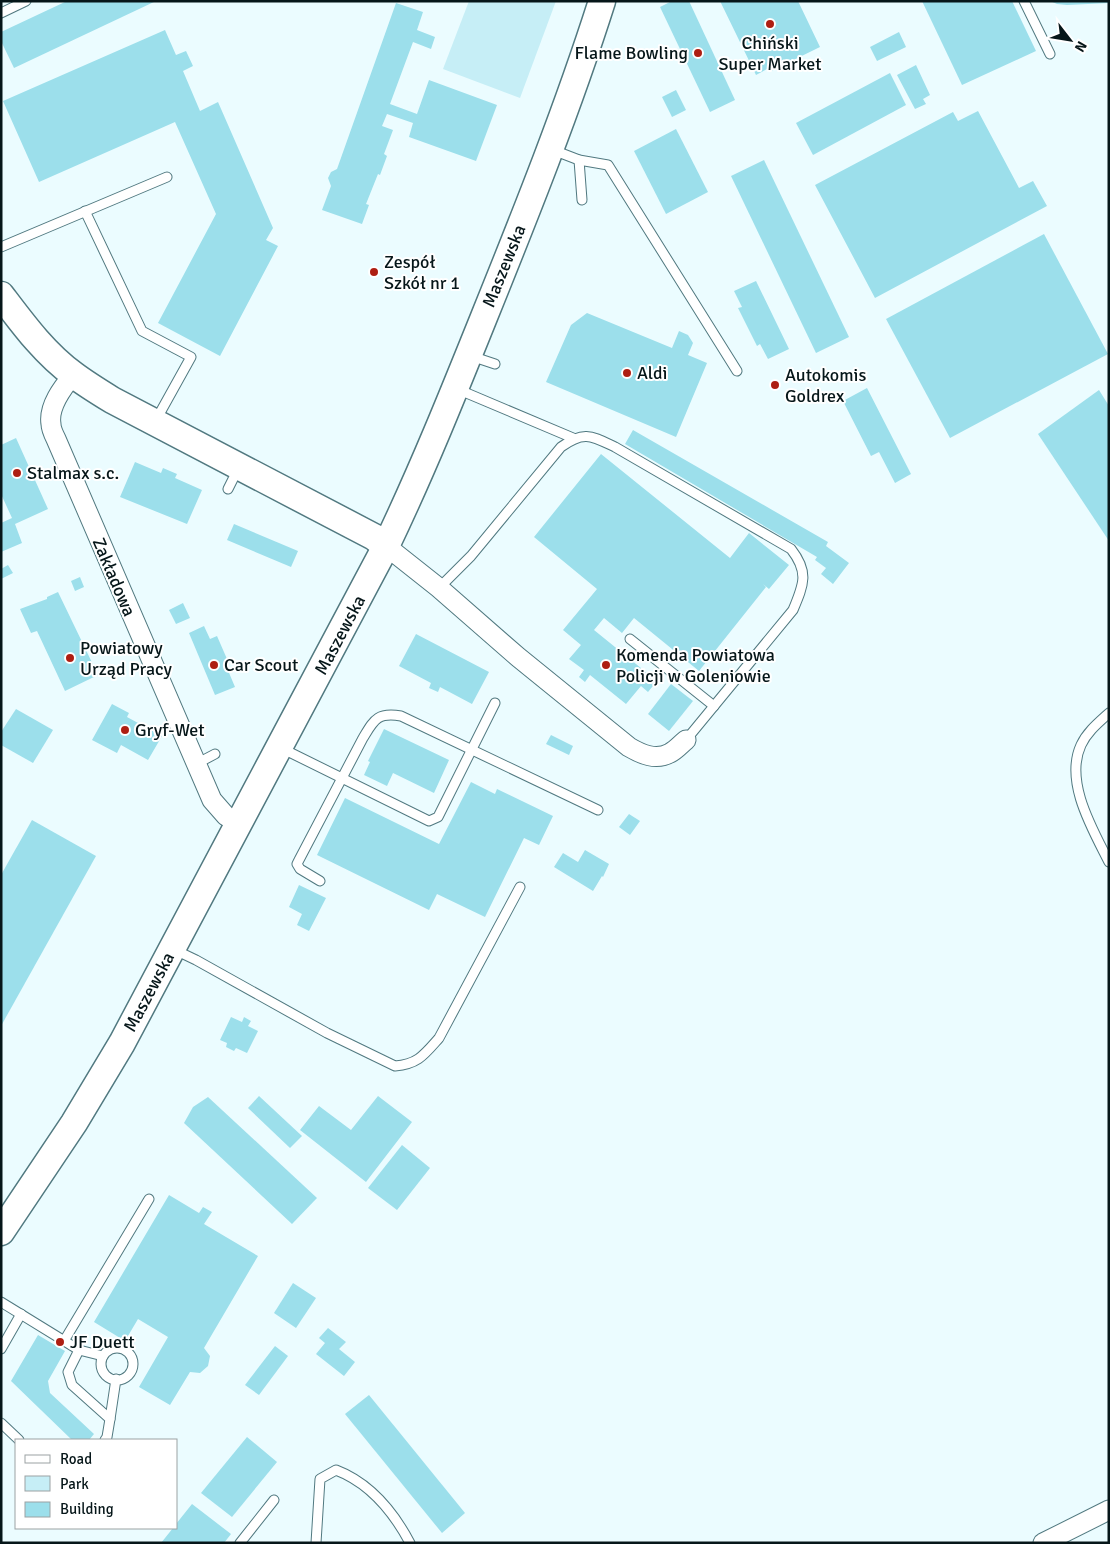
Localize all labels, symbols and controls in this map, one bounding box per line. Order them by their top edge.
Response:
north arrow [1045,15,1095,65]
marker: Chiński Super Market [764,18,776,30]
place label: Chiński Super Market [718,32,822,75]
text: N [1071,38,1091,55]
place label: Flame Bowling [574,42,688,64]
marker: Flame Bowling [692,47,704,59]
street label: Maszewska [477,221,531,311]
place label: Zespół Szkół nr 1 [384,251,460,294]
marker: Zespół Szkół nr 1 [368,266,380,278]
place label: Aldi [637,362,667,384]
place label: Autokomis Goldrex [785,364,866,407]
marker: Aldi [621,367,633,379]
marker: Autokomis Goldrex [769,379,781,391]
place label: Stalmax s.c. [27,462,119,484]
marker: Stalmax s.c. [11,467,23,479]
street label: Zakładowa [88,534,140,620]
street label: Maszewska [310,591,370,679]
place label: Powiatowy Urząd Pracy [80,637,172,680]
place label: Komenda Powiatowa Policji w Goleniowie [616,644,775,687]
marker: Powiatowy Urząd Pracy [64,652,76,664]
place label: Car Scout [224,654,298,676]
marker: Car Scout [208,659,220,671]
marker: Komenda Powiatowa Policji w Goleniowie [600,659,612,671]
place label: Gryf-Wet [135,719,205,741]
marker: Gryf-Wet [119,724,131,736]
street label: Maszewska [119,948,179,1036]
place label: JF Duett [70,1331,135,1353]
marker: JF Duett [54,1336,66,1348]
legend [15,1439,178,1529]
text: Road [60,1450,92,1468]
text: Park [60,1475,89,1493]
text: Building [60,1500,114,1518]

